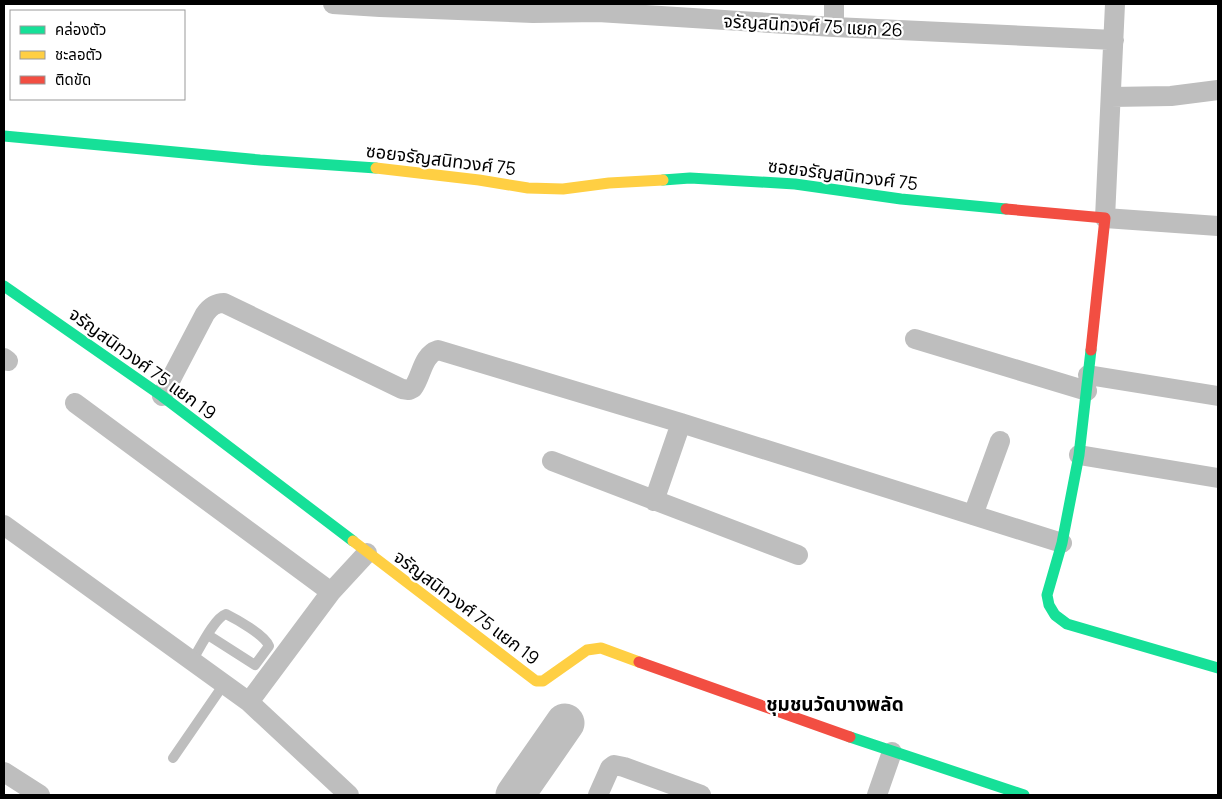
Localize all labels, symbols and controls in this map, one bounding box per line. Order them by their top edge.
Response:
street label: จรัญสนิทวงศ์ 75 แยก 26 [723,8,903,42]
legend [10,10,185,100]
text: คล่องตัว [55,19,106,40]
text: ชะลอตัว [55,44,102,65]
text: ติดขัด [55,69,91,90]
street label: ซอยจรัญสนิทวงศ์ 75 [365,138,517,180]
street label: ซอยจรัญสนิทวงศ์ 75 [767,153,919,195]
street label: จรัญสนิทวงศ์ 75 แยก 19 [65,301,221,425]
street label: จรัญสนิทวงศ์ 75 แยก 19 [389,544,545,670]
district label: ชุมชนวัดบางพลัด [766,691,904,717]

